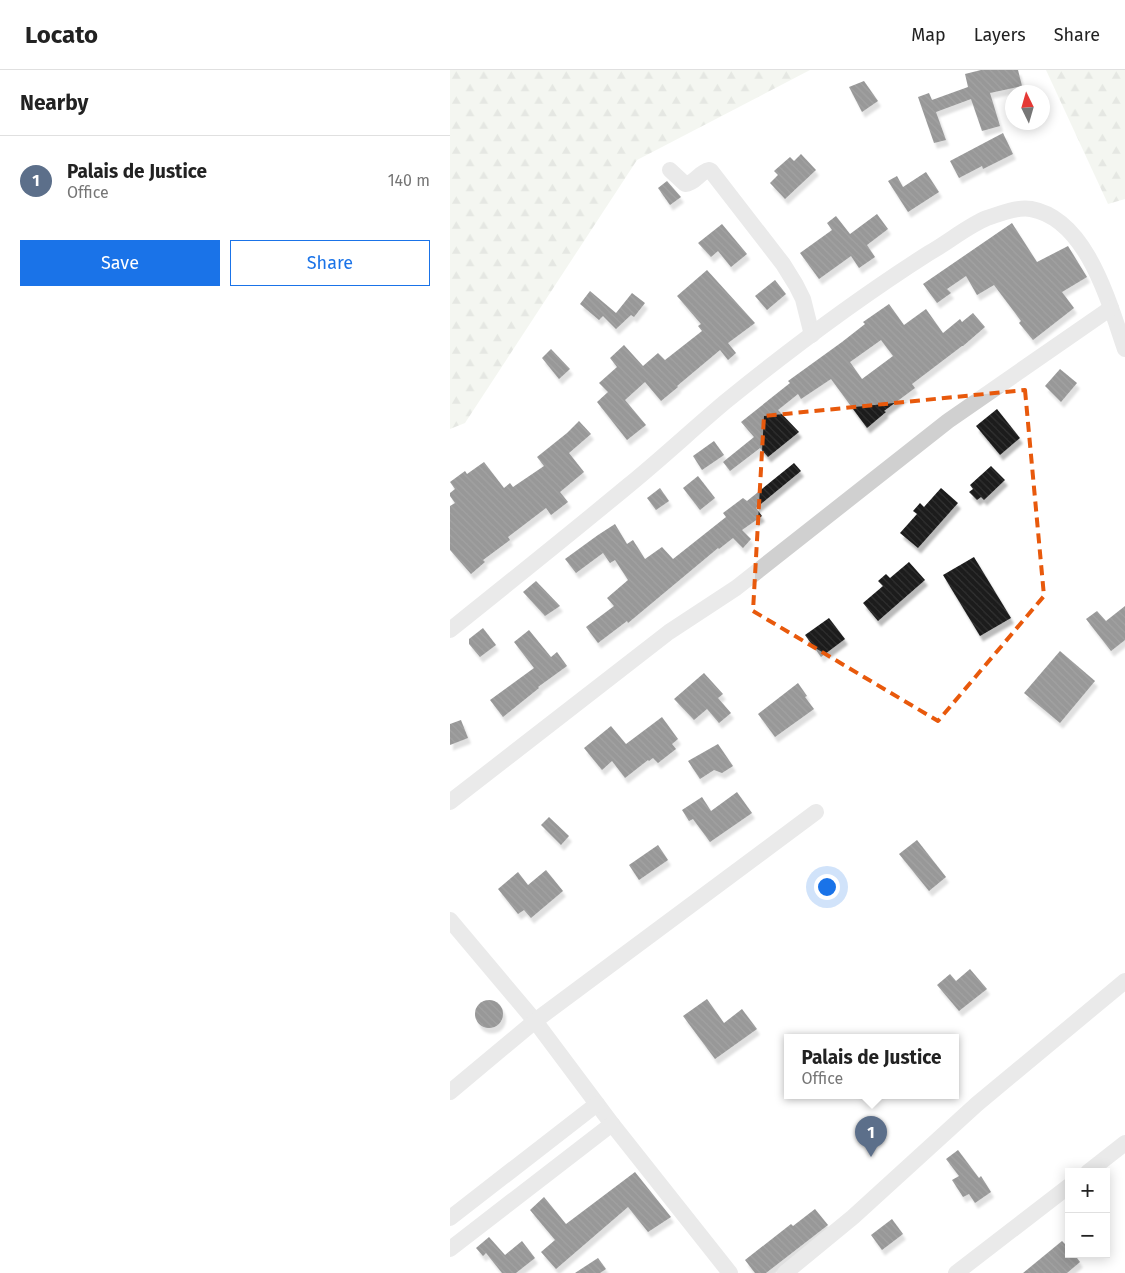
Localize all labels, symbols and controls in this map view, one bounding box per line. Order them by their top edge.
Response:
text: Locato [25,21,98,49]
text: Map [911,24,946,46]
text: Layers [974,24,1026,46]
text: Share [1054,24,1100,46]
north arrow [1005,85,1050,130]
text: Nearby [20,90,88,116]
text: Palais de Justice [67,160,207,183]
text: 1 [32,171,40,190]
text: 140 m [388,171,430,190]
text: Office [67,183,109,202]
button: Save [20,240,220,286]
button: Share [230,240,430,286]
your location [814,874,840,900]
popup [784,1034,959,1099]
text: Palais de Justice [802,1046,942,1069]
text: Office [802,1069,843,1088]
pin: 1 [855,1116,887,1157]
map controls [1065,1168,1110,1258]
button: + [1065,1168,1110,1213]
button: − [1065,1213,1110,1258]

